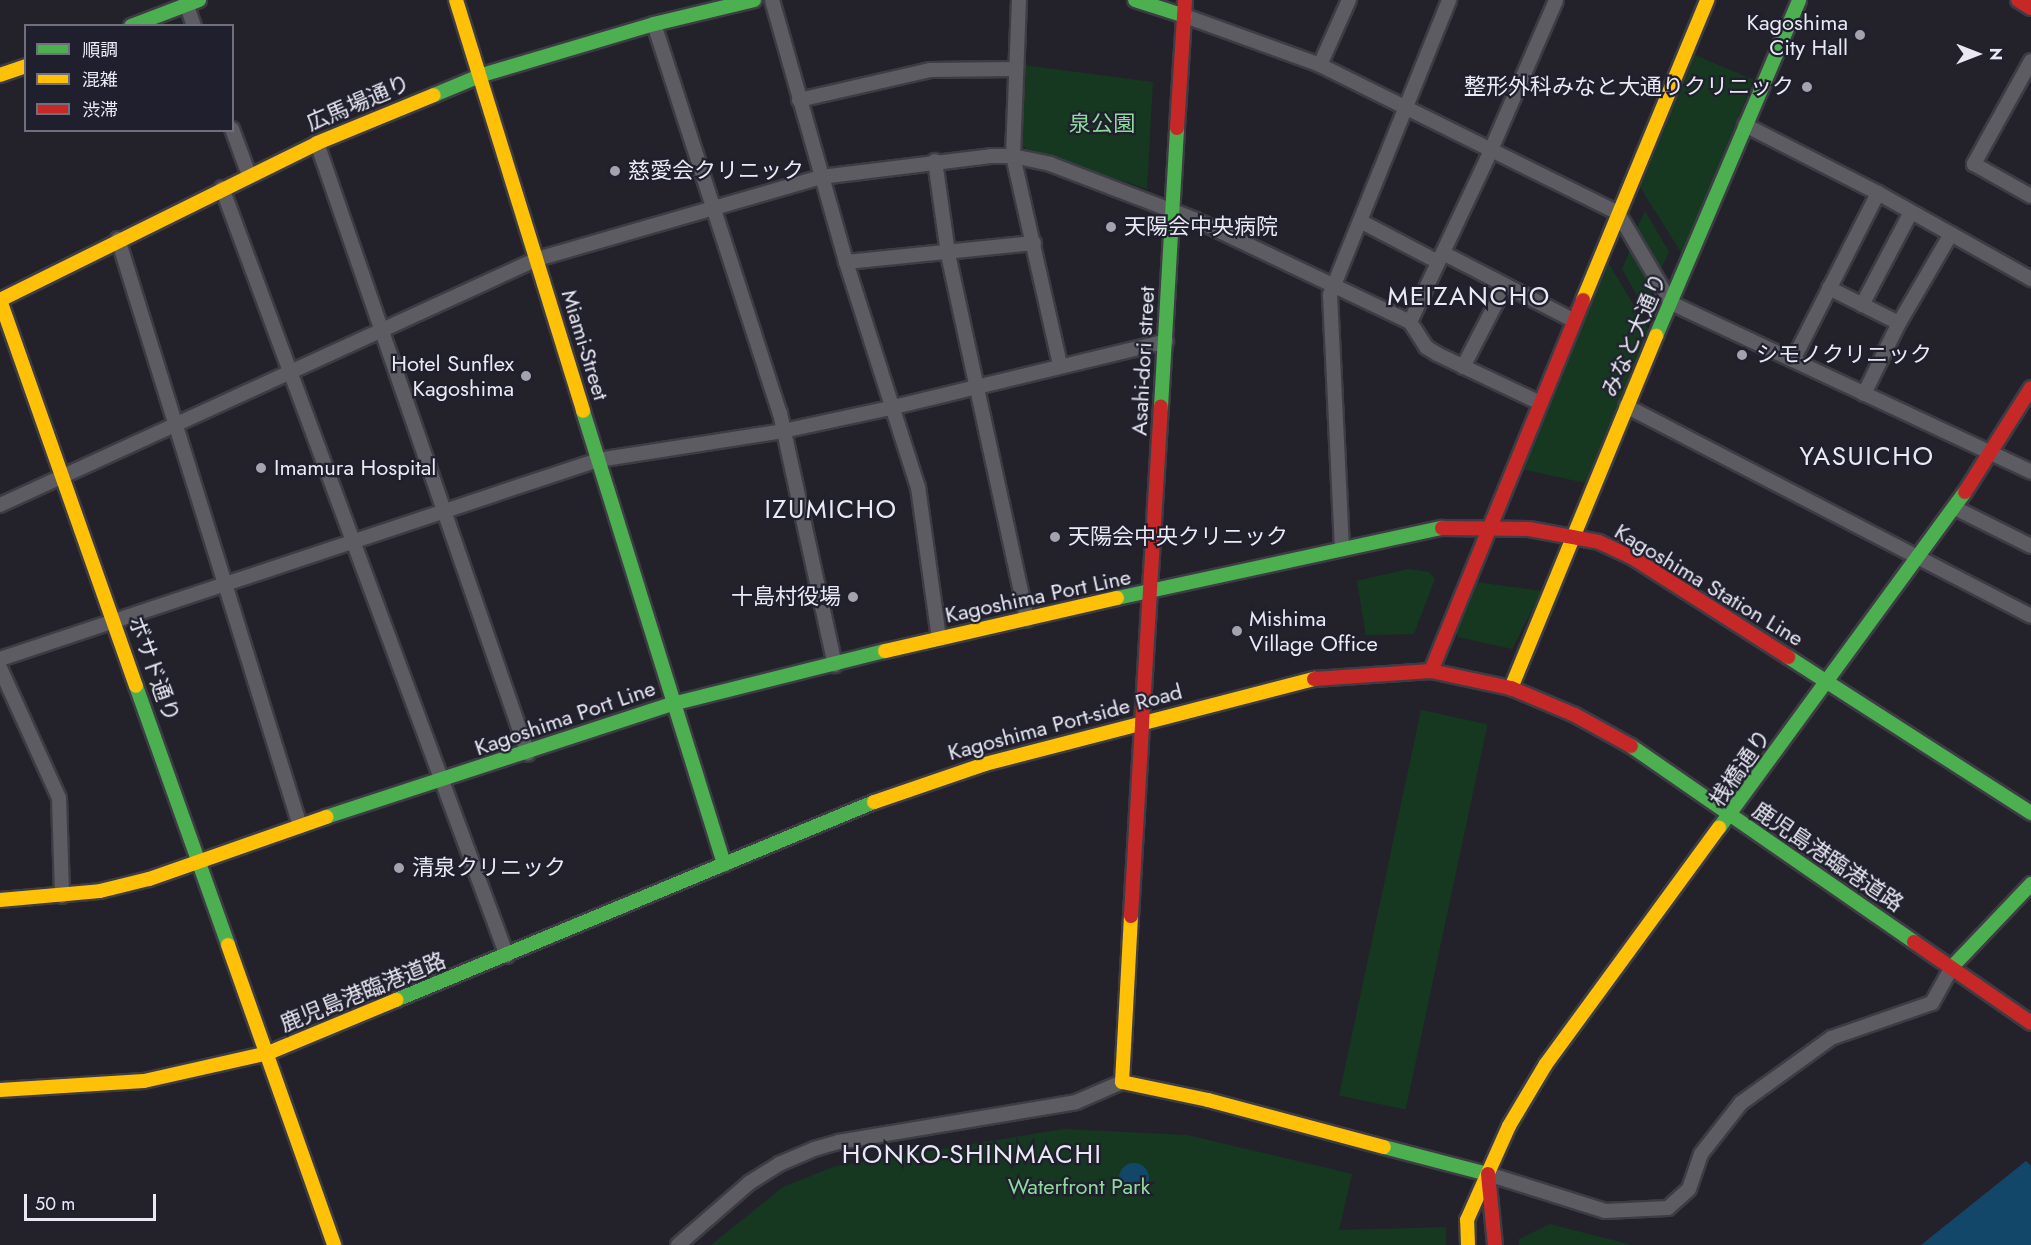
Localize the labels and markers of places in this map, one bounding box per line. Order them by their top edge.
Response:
place label: Kagoshima City Hall [1747,9,1848,60]
marker: Kagoshima City Hall [1853,28,1867,42]
place label: 整形外科みなと大通りクリニック [1464,74,1794,100]
marker: 整形外科みなと大通りクリニック [1798,78,1816,96]
place label: 慈愛会クリニック [628,158,804,184]
marker: 慈愛会クリニック [606,162,624,180]
place label: 天陽会中央病院 [1124,214,1278,240]
marker: 天陽会中央病院 [1102,218,1120,236]
place label: シモノクリニック [1756,342,1932,368]
marker: シモノクリニック [1733,346,1751,364]
place label: Hotel Sunflex Kagoshima [391,350,514,402]
marker: Hotel Sunflex Kagoshima [519,369,533,383]
place label: Imamura Hospital [274,455,436,481]
marker: Imamura Hospital [252,459,270,477]
place label: 天陽会中央クリニック [1068,524,1288,550]
marker: 天陽会中央クリニック [1046,528,1064,546]
place label: 十島村役場 [731,584,841,610]
marker: 十島村役場 [846,590,860,604]
place label: Mishima Village Office [1249,605,1378,656]
marker: Mishima Village Office [1230,624,1244,638]
place label: 清泉クリニック [412,855,566,881]
marker: 清泉クリニック [390,859,408,877]

